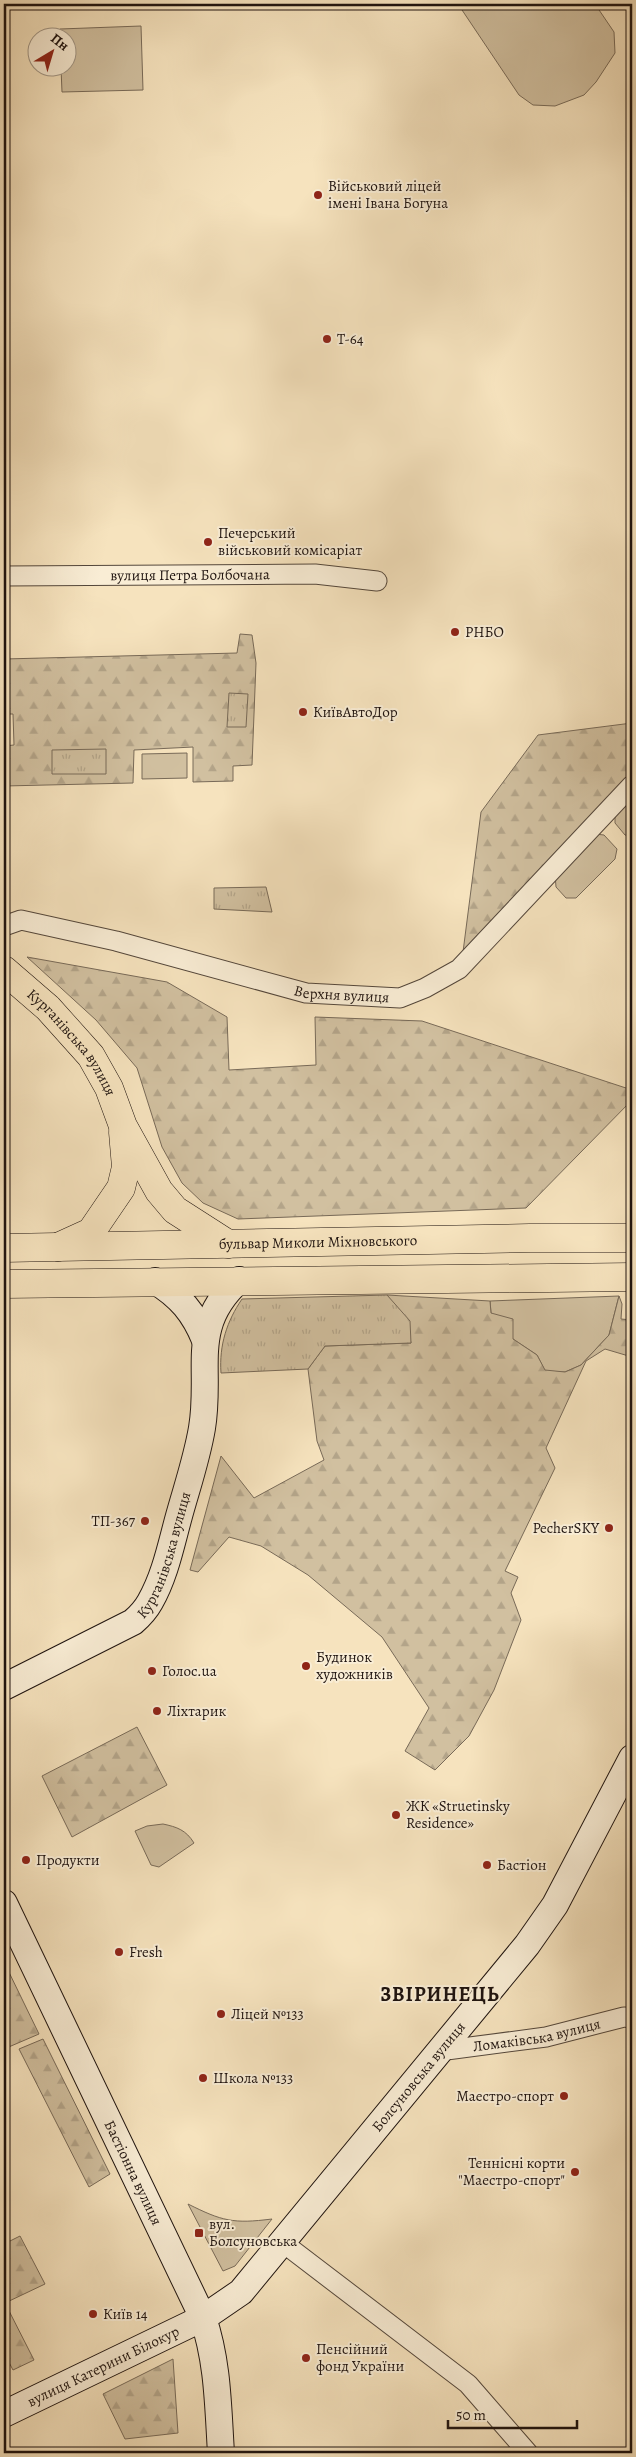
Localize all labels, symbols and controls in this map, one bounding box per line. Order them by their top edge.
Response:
north arrow [28,28,78,78]
text: Пн [47,29,73,55]
place label: Військовий ліцей імені Івана Богуна [328,176,448,213]
marker: Військовий ліцей імені Івана Богуна [312,189,324,201]
place label: Т-64 [337,329,364,349]
marker: Т-64 [321,333,333,345]
place label: Печерський військовий комісаріат [218,523,363,560]
marker: Печерський військовий комісаріат [202,536,214,548]
street label: вулиця Петра Болбочана [110,564,270,585]
place label: РНБО [465,622,504,642]
marker: РНБО [449,626,461,638]
place label: КиївАвтоДор [313,702,398,722]
marker: КиївАвтоДор [297,706,309,718]
street label: Верхня вулиця [292,980,390,1007]
street label: Курганівська вулиця [23,984,121,1098]
street label: бульвар Миколи Міхновського [218,1230,417,1254]
street label: Курганівська вулиця [132,1489,195,1623]
place label: ТП-367 [91,1511,136,1531]
marker: ТП-367 [139,1515,151,1527]
place label: PecherSKY [532,1518,600,1538]
marker: PecherSKY [603,1522,615,1534]
place label: Будинок художників [316,1647,393,1684]
marker: Будинок художників [300,1660,312,1672]
place label: Голос.ua [162,1661,217,1681]
marker: Голос.ua [146,1665,158,1677]
place label: Ліхтарик [167,1701,226,1721]
marker: Ліхтарик [151,1705,163,1717]
place label: ЖК «Struetinsky Residence» [406,1796,510,1833]
marker: ЖК «Struetinsky Residence» [390,1809,402,1821]
place label: Продукти [36,1850,100,1870]
marker: Продукти [20,1854,32,1866]
place label: Бастіон [497,1855,547,1875]
marker: Бастіон [481,1859,493,1871]
place label: Fresh [129,1942,163,1962]
marker: Fresh [113,1946,125,1958]
district label: ЗВІРИНЕЦЬ [380,1981,500,2008]
place label: Ліцей №133 [231,2004,304,2024]
marker: Ліцей №133 [215,2008,227,2020]
street label: Ломаківська вулиця [472,2013,603,2056]
street label: Болсуновська вулиця [367,2017,470,2136]
place label: Школа №133 [213,2068,293,2088]
marker: Школа №133 [197,2072,209,2084]
place label: Маестро-спорт [456,2086,554,2106]
marker: Маестро-спорт [558,2090,570,2102]
street label: Бастіонна вулиця [100,2117,167,2228]
place label: Теннісні корти "Маестро-спорт" [458,2153,565,2190]
marker: Теннісні корти "Маестро-спорт" [569,2166,581,2178]
place label: вул. Болсуновська [209,2214,297,2251]
marker: вул. Болсуновська [193,2227,205,2239]
place label: Київ 14 [103,2304,148,2324]
marker: Київ 14 [87,2308,99,2320]
street label: вулиця Катерини Білокур [24,2321,183,2411]
place label: Пенсійний фонд України [316,2339,404,2376]
marker: Пенсійний фонд України [300,2352,312,2364]
scale bar [448,2397,577,2429]
text: 50 m [456,2405,486,2425]

